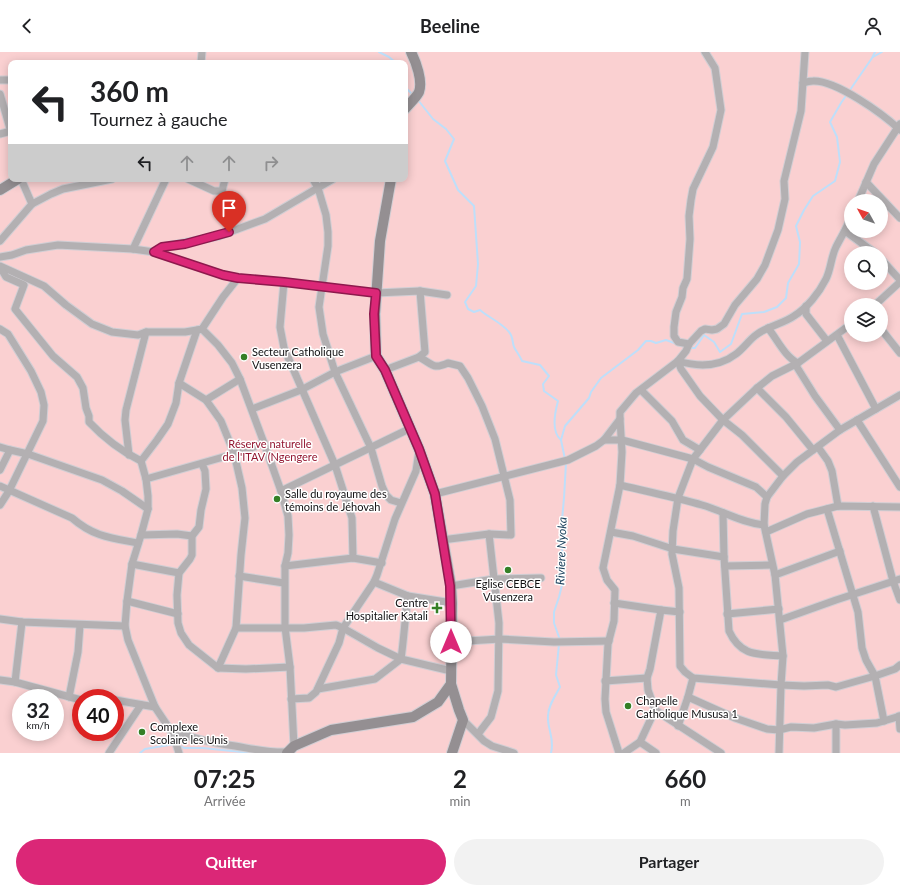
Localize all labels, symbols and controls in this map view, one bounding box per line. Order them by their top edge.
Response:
icon: back [16,15,38,37]
text: Beeline [420,15,480,37]
icon: person [862,15,884,37]
text: 360 m [90,74,169,108]
icon: left [24,76,76,128]
text: Tournez à gauche [90,108,228,130]
icon: left [134,152,156,174]
icon: ahead [176,152,198,174]
icon: ahead [218,152,240,174]
icon: right [260,152,282,174]
pin [212,191,246,232]
north arrow [844,194,888,238]
map controls [844,194,888,342]
icon: arrive [218,197,240,219]
button: search [844,246,888,290]
button: layers [844,298,888,342]
place label: Secteur Catholique Vusenzera [252,345,344,371]
marker: Secteur Catholique Vusenzera [239,352,249,362]
park label: Réserve naturelle de l'ITAV (Ngengere [223,437,318,463]
place label: Salle du royaume des témoins de Jéhovah [285,487,387,513]
marker: Salle du royaume des témoins de Jéhovah [272,494,282,504]
water label: Riviere Nyoka [552,517,570,585]
marker: Eglise CEBCE Vusenzera [503,565,513,575]
place label: Eglise CEBCE Vusenzera [475,577,541,603]
place label: Centre Hospitalier Katali [346,596,428,622]
marker: Centre Hospitalier Katali [431,602,443,614]
position arrow [430,621,472,663]
speed limit sign: 40 [72,689,124,741]
place label: Chapelle Catholique Mususa 1 [636,694,738,720]
text: 32 [26,698,50,722]
marker: Chapelle Catholique Mususa 1 [623,701,633,711]
text: km/h [26,719,50,731]
place label: Complexe Scolaire les Unis [150,720,228,746]
marker: Complexe Scolaire les Unis [137,727,147,737]
text: 07:25 [194,764,256,793]
text: 2 [453,764,467,793]
text: 660 [664,764,706,793]
text: Arrivée [204,793,246,809]
text: min [450,793,471,809]
text: m [680,793,691,809]
button: Quitter [16,839,446,885]
button: Partager [454,839,884,885]

